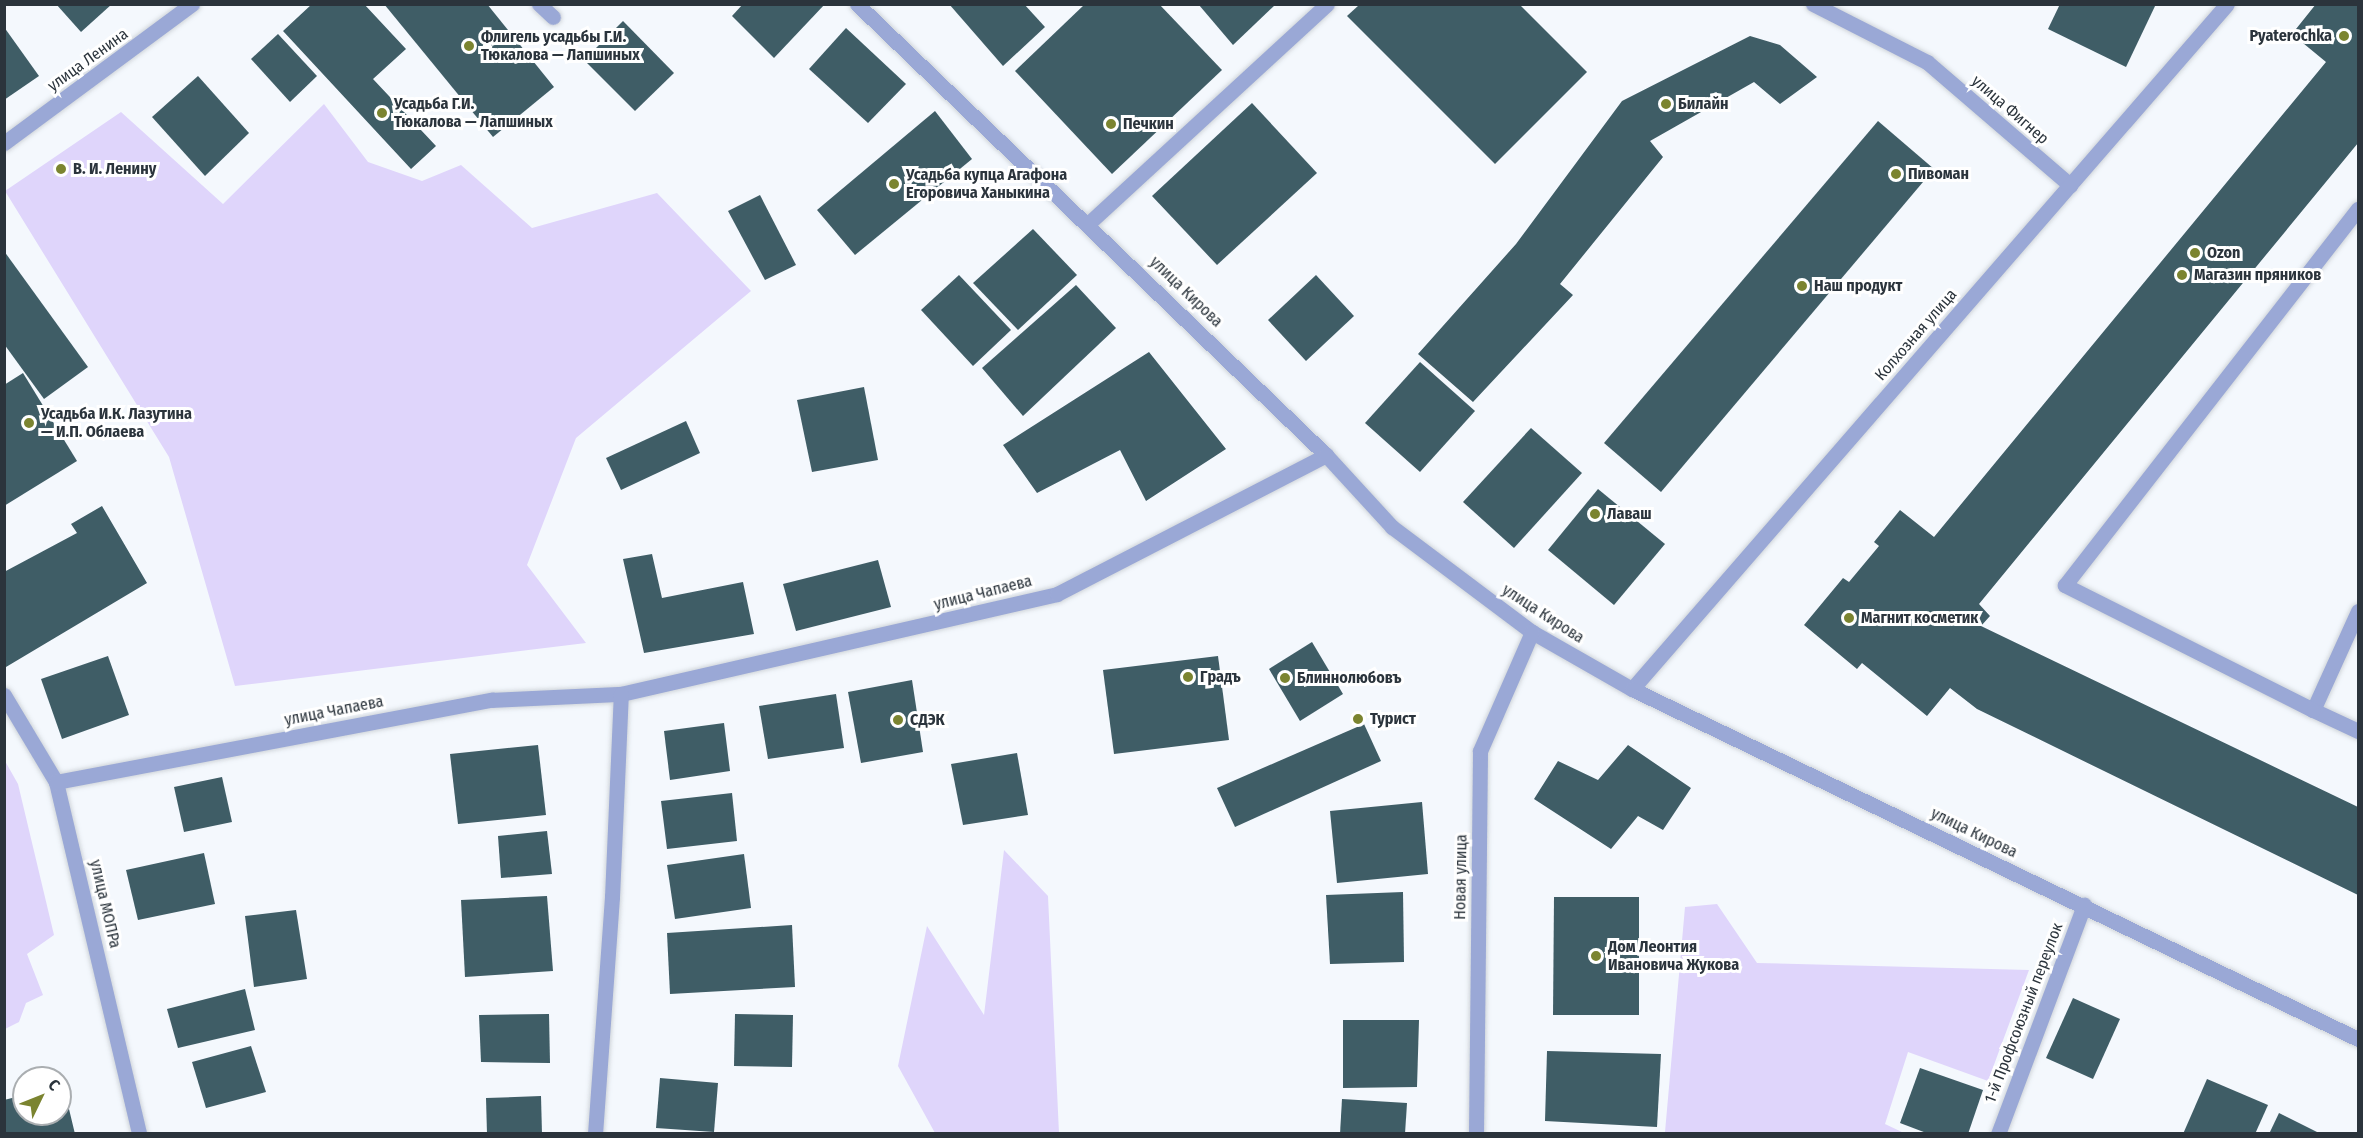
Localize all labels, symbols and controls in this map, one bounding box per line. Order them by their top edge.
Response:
street label: улица Ленина [44,24,132,96]
place label: Pyaterochka [2249,26,2332,46]
place label: Флигель усадьбы Г.И. Тюкалова — Лапшиных [481,27,640,65]
marker: Pyaterochka [2337,29,2351,43]
marker: Флигель усадьбы Г.И. Тюкалова — Лапшиных [462,39,476,53]
street label: улица Фигнер [1968,71,2052,149]
place label: Усадьба Г.И. Тюкалова — Лапшиных [394,94,553,132]
place label: Билайн [1678,94,1728,114]
marker: Билайн [1659,97,1673,111]
marker: Усадьба Г.И. Тюкалова — Лапшиных [375,106,389,120]
place label: Печкин [1123,114,1174,134]
marker: Печкин [1104,117,1118,131]
place label: В. И. Ленину [73,159,156,179]
marker: В. И. Ленину [54,162,68,176]
place label: Пивоман [1908,164,1969,184]
place label: Усадьба купца Агафона Егоровича Ханыкина [906,165,1067,203]
marker: Пивоман [1889,167,1903,181]
marker: Усадьба купца Агафона Егоровича Ханыкина [887,177,901,191]
place label: Ozon [2207,243,2240,263]
marker: Ozon [2188,246,2202,260]
street label: улица Кирова [1146,253,1226,331]
place label: Магазин пряников [2194,265,2321,285]
marker: Магазин пряников [2175,268,2189,282]
place label: Наш продукт [1814,276,1902,296]
marker: Наш продукт [1795,279,1809,293]
street label: Колхозная улица [1871,285,1961,385]
place label: Усадьба И.К. Лазутина — И.П. Облаева [41,404,192,442]
marker: Усадьба И.К. Лазутина — И.П. Облаева [22,416,36,430]
place label: Лаваш [1607,504,1652,524]
marker: Лаваш [1588,507,1602,521]
street label: улица Чапаева [932,572,1034,614]
street label: улица Кирова [1499,580,1587,648]
place label: Магнит косметик [1861,608,1978,628]
marker: Магнит косметик [1842,611,1856,625]
place label: Градъ [1200,667,1241,687]
place label: Блиннолюбовъ [1297,668,1401,688]
marker: Градъ [1181,670,1195,684]
marker: Блиннолюбовъ [1278,671,1292,685]
street label: улица Чапаева [283,692,385,730]
place label: Турист [1370,709,1416,729]
place label: СДЭК [910,710,945,730]
marker: Турист [1351,712,1365,726]
marker: СДЭК [891,713,905,727]
street label: улица Кирова [1928,804,2020,862]
street label: Новая улица [1451,834,1471,920]
street label: улица МОПРа [86,858,124,950]
street label: 1-й Профсоюзный переулок [1981,920,2067,1106]
place label: Дом Леонтия Ивановича Жукова [1608,937,1739,975]
marker: Дом Леонтия Ивановича Жукова [1589,949,1603,963]
north arrow [12,1066,72,1126]
text: С [44,1075,64,1094]

